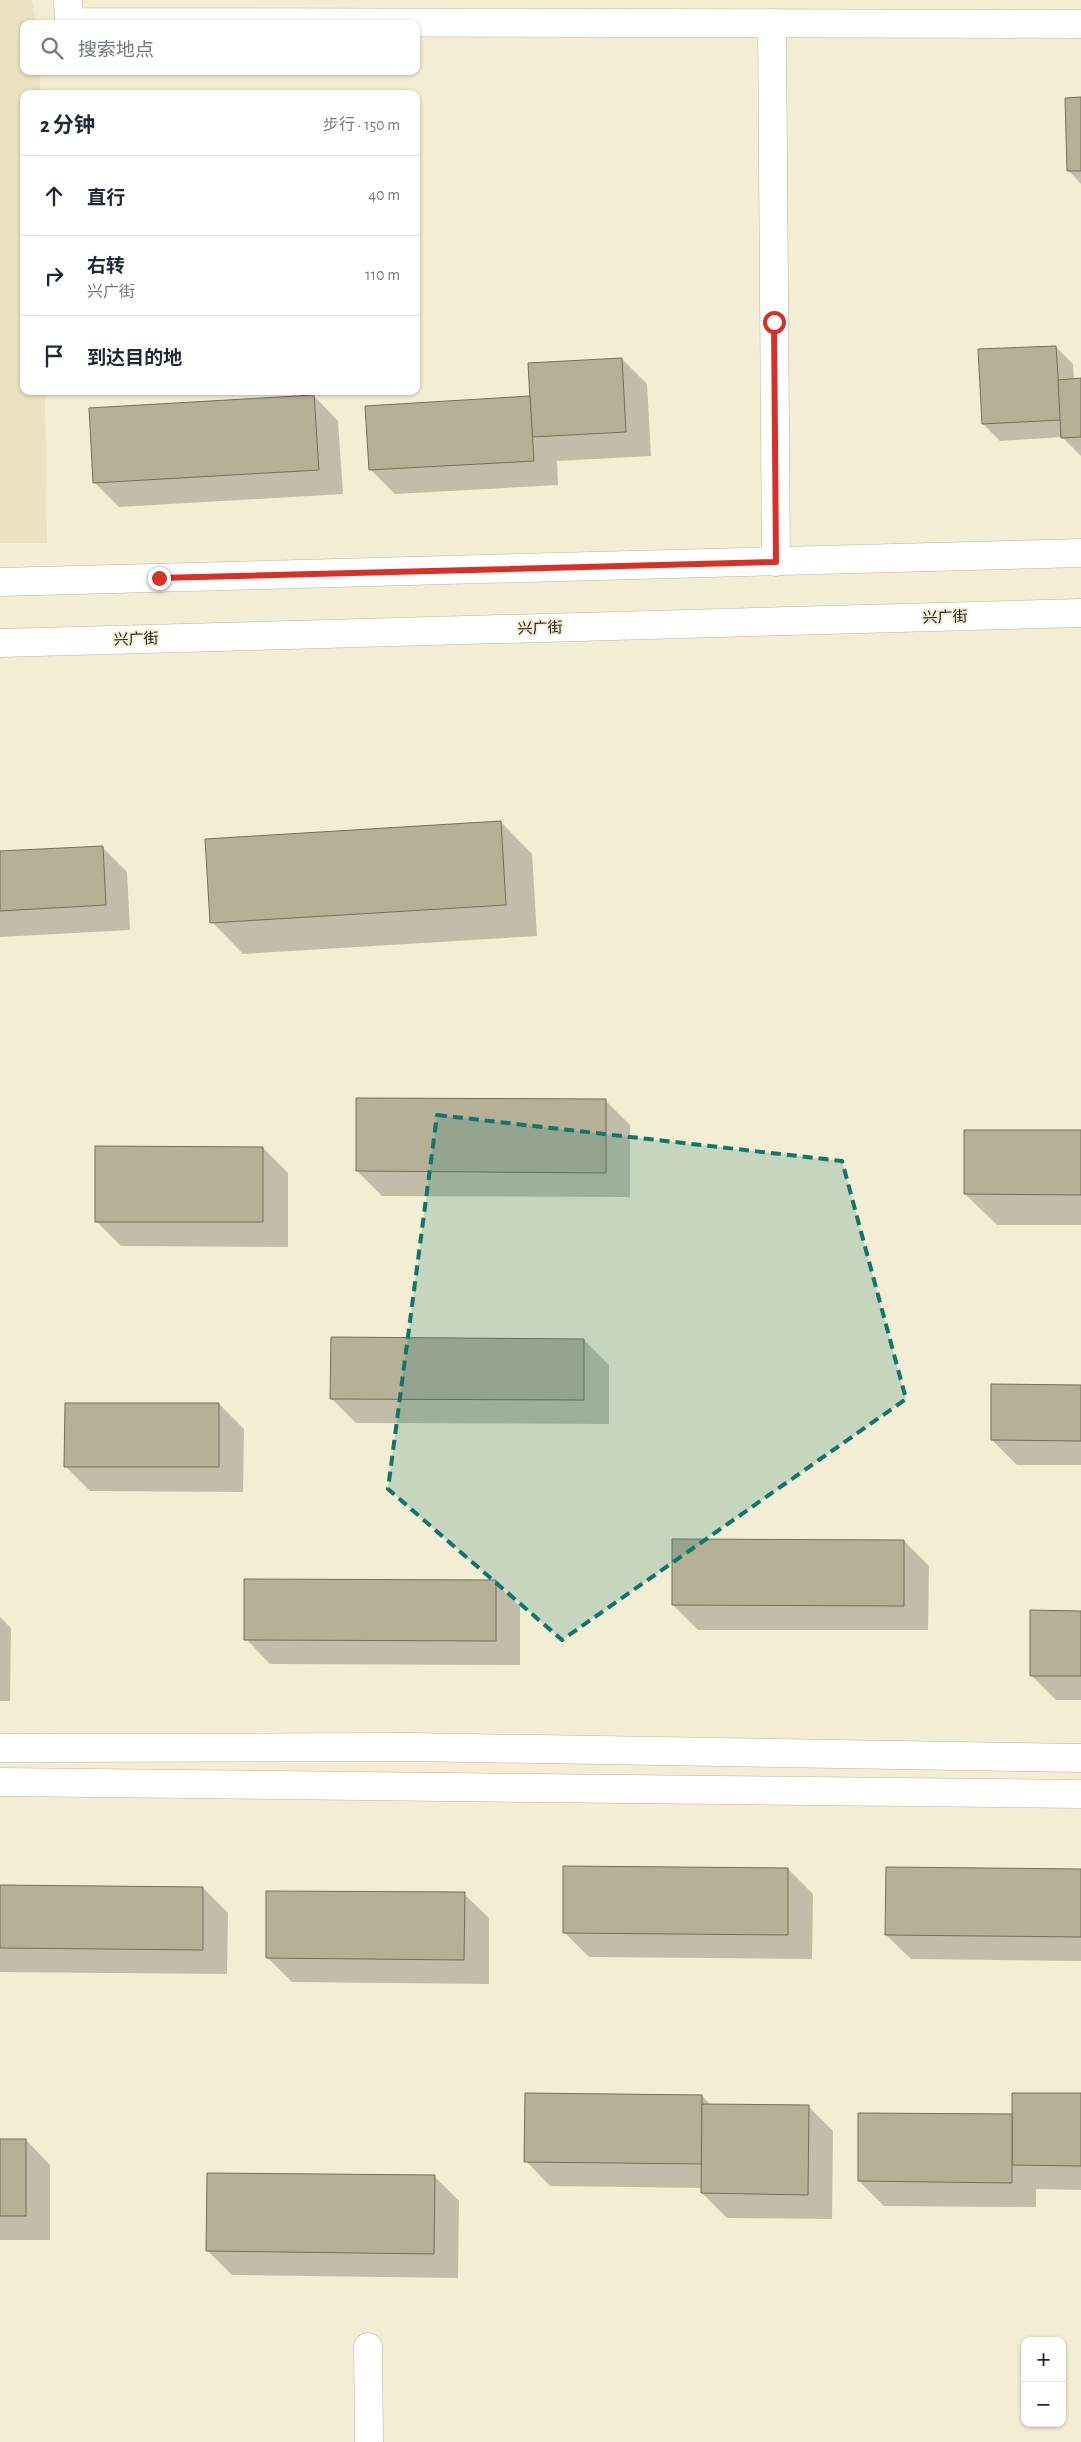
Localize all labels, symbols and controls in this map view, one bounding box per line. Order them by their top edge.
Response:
search box [20,20,420,75]
icon: search [38,34,66,62]
text: 搜索地点 [78,41,154,60]
text: 2 分钟 [40,115,95,136]
text: 步行 · 150 m [323,117,400,133]
icon: ahead [40,182,68,210]
text: 40 m [368,187,400,203]
text: 直行 [87,189,125,208]
text: 右转 [87,257,125,276]
icon: right [40,262,68,290]
text: 110 m [365,267,400,283]
text: 兴广街 [87,284,135,300]
route start [763,311,786,334]
icon: arrive [40,342,68,370]
text: 到达目的地 [87,349,182,368]
route end [148,567,171,590]
street label: 兴广街 [922,608,968,626]
street label: 兴广街 [517,619,563,637]
street label: 兴广街 [113,630,159,648]
map controls [1021,2337,1066,2427]
button: + [1021,2337,1066,2382]
button: − [1021,2382,1066,2427]

